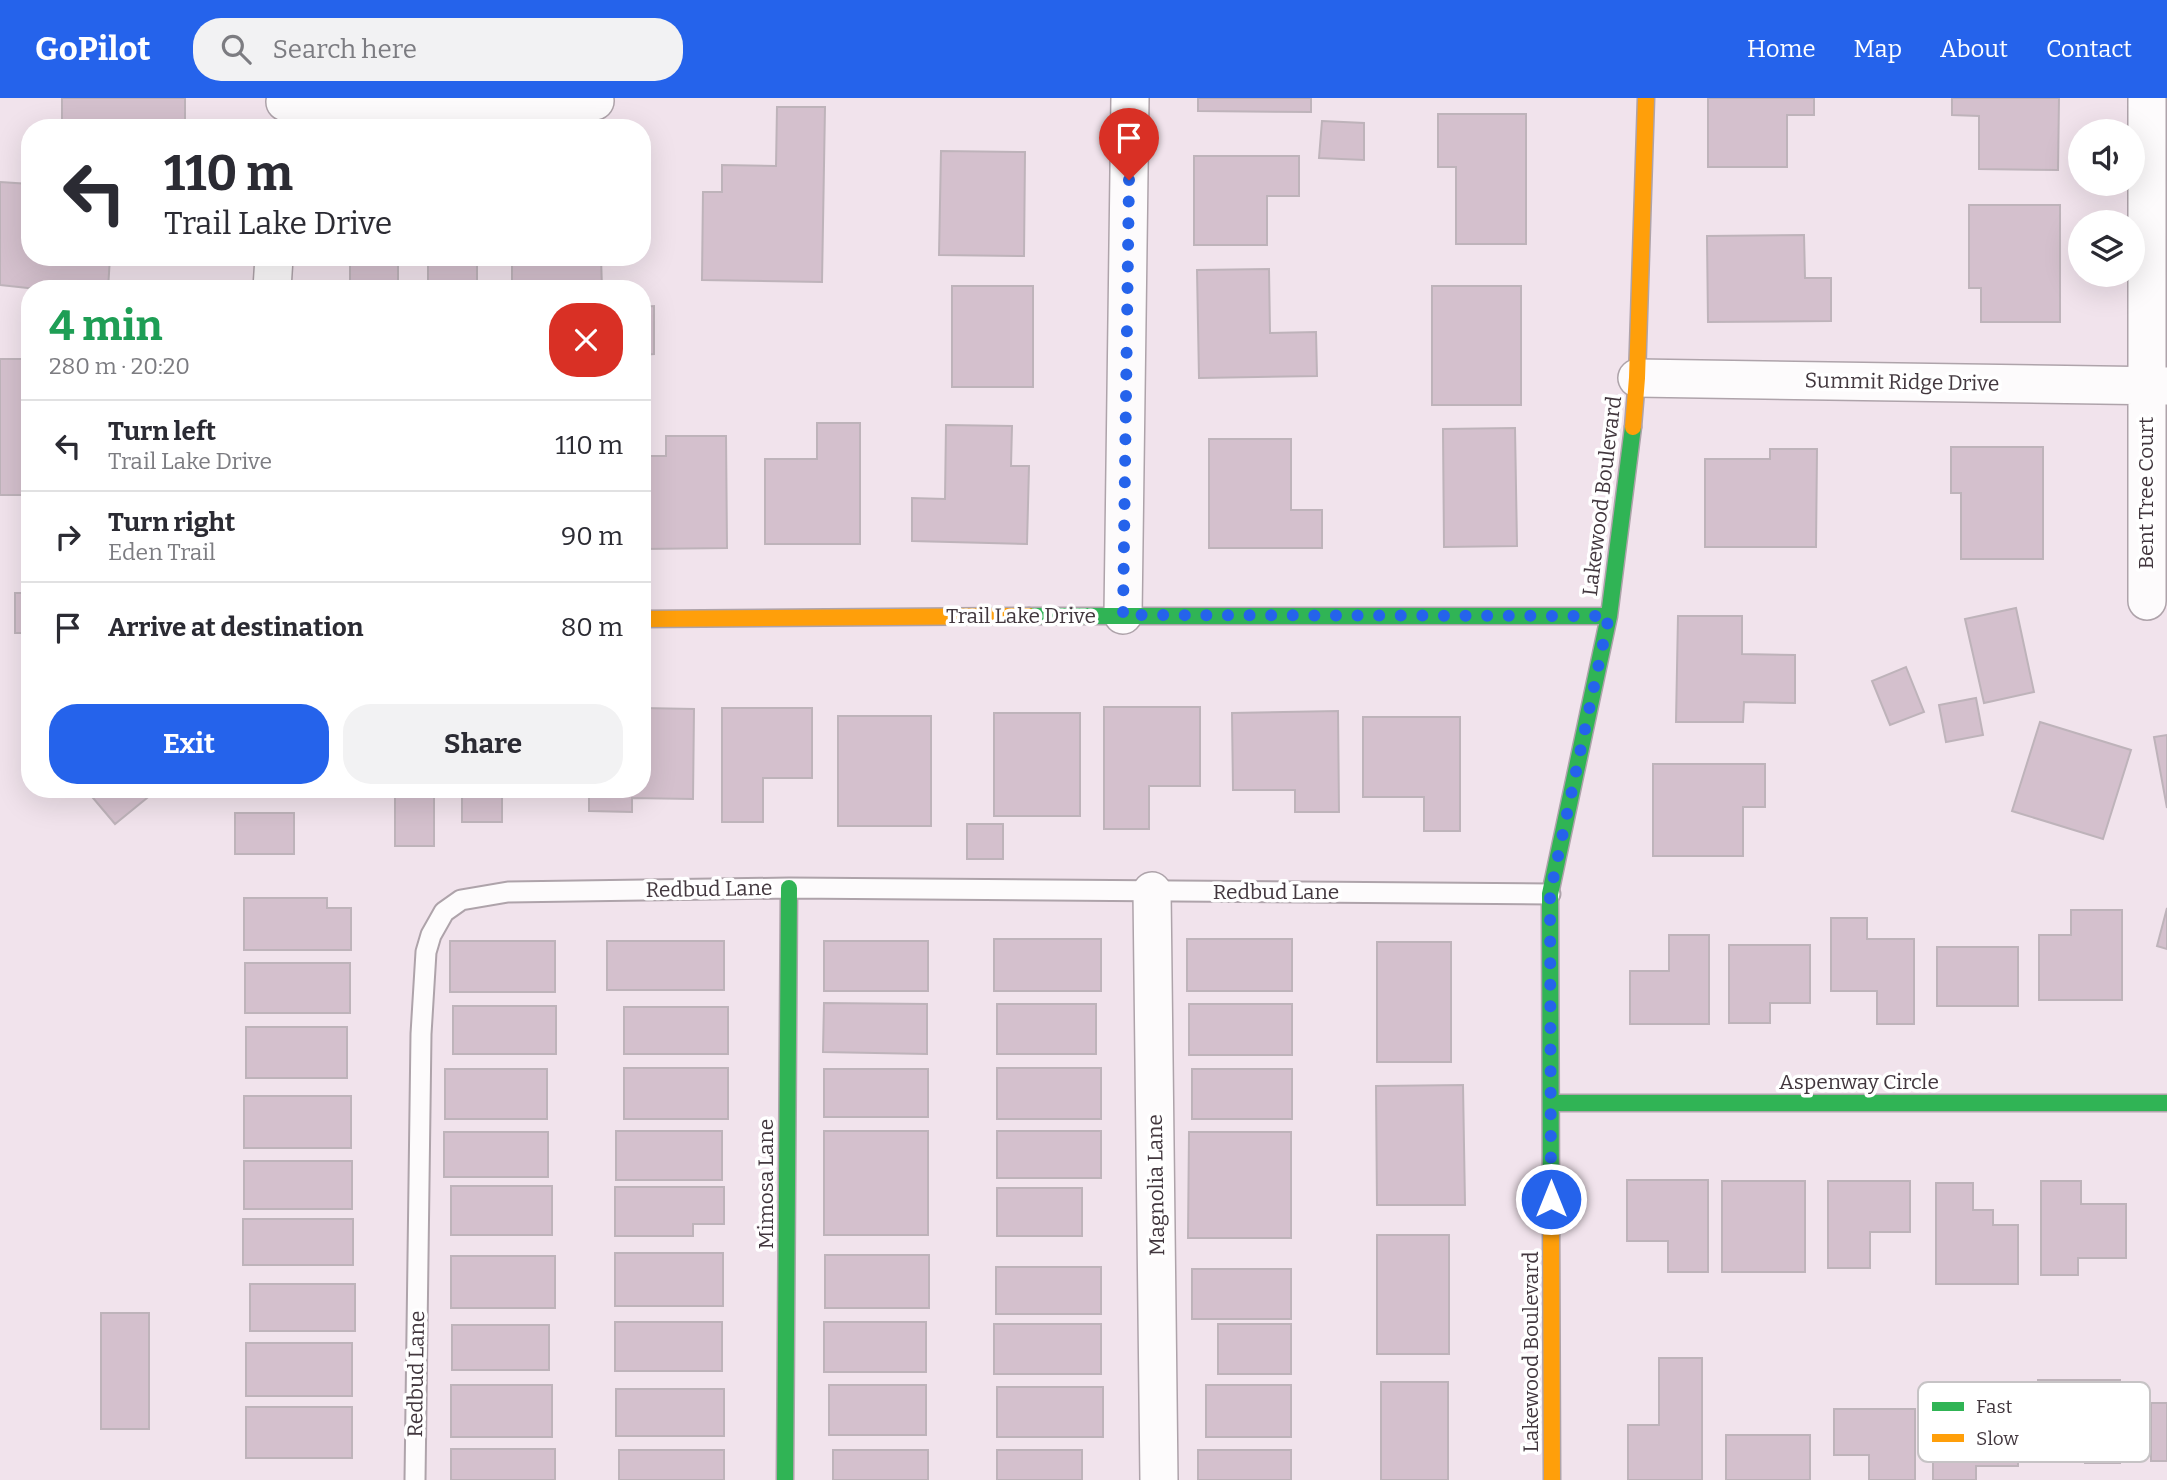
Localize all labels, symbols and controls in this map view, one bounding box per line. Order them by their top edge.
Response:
search box [193,18,683,81]
text: GoPilot [35,29,151,69]
icon: search [217,30,255,68]
text: Search here [273,34,417,65]
text: Home [1747,35,1816,63]
text: Map [1854,35,1902,63]
text: About [1940,35,2008,63]
text: Contact [2046,35,2132,63]
pin [1099,108,1159,180]
icon: arrive [1110,119,1148,157]
map controls [2068,119,2145,287]
button: sound [2068,119,2145,196]
text: 110 m [164,144,293,203]
icon: left [49,147,140,238]
text: Trail Lake Drive [164,204,392,242]
button: layers [2068,210,2145,287]
text: 4 min [49,301,163,351]
button: close [549,303,623,377]
text: 280 m · 20:20 [49,352,190,380]
street label: Summit Ridge Drive [1805,367,1999,397]
street label: Lakewood Boulevard [1577,395,1627,597]
text: Turn left [108,416,216,447]
street label: Bent Tree Court [2133,416,2159,569]
icon: left [49,427,87,465]
text: 110 m [555,430,623,461]
text: Trail Lake Drive [108,447,272,475]
text: Turn right [108,507,235,538]
icon: right [49,518,87,556]
text: 90 m [561,521,623,552]
text: Eden Trail [108,538,216,566]
street label: Trail Lake Drive [946,603,1096,629]
icon: arrive [49,609,87,647]
text: Arrive at destination [108,612,363,643]
text: 80 m [561,612,623,643]
button: Exit [49,704,329,784]
button: Share [343,704,623,784]
street label: Redbud Lane [645,875,773,903]
street label: Redbud Lane [1213,879,1339,905]
street label: Aspenway Circle [1779,1069,1939,1095]
street label: Magnolia Lane [1142,1114,1170,1256]
street label: Mimosa Lane [753,1119,779,1249]
position arrow [1514,1162,1588,1236]
street label: Lakewood Boulevard [1518,1251,1544,1453]
street label: Redbud Lane [402,1310,430,1438]
legend [1918,1382,2150,1462]
text: Fast [1976,1395,2013,1418]
text: Slow [1976,1427,2019,1450]

